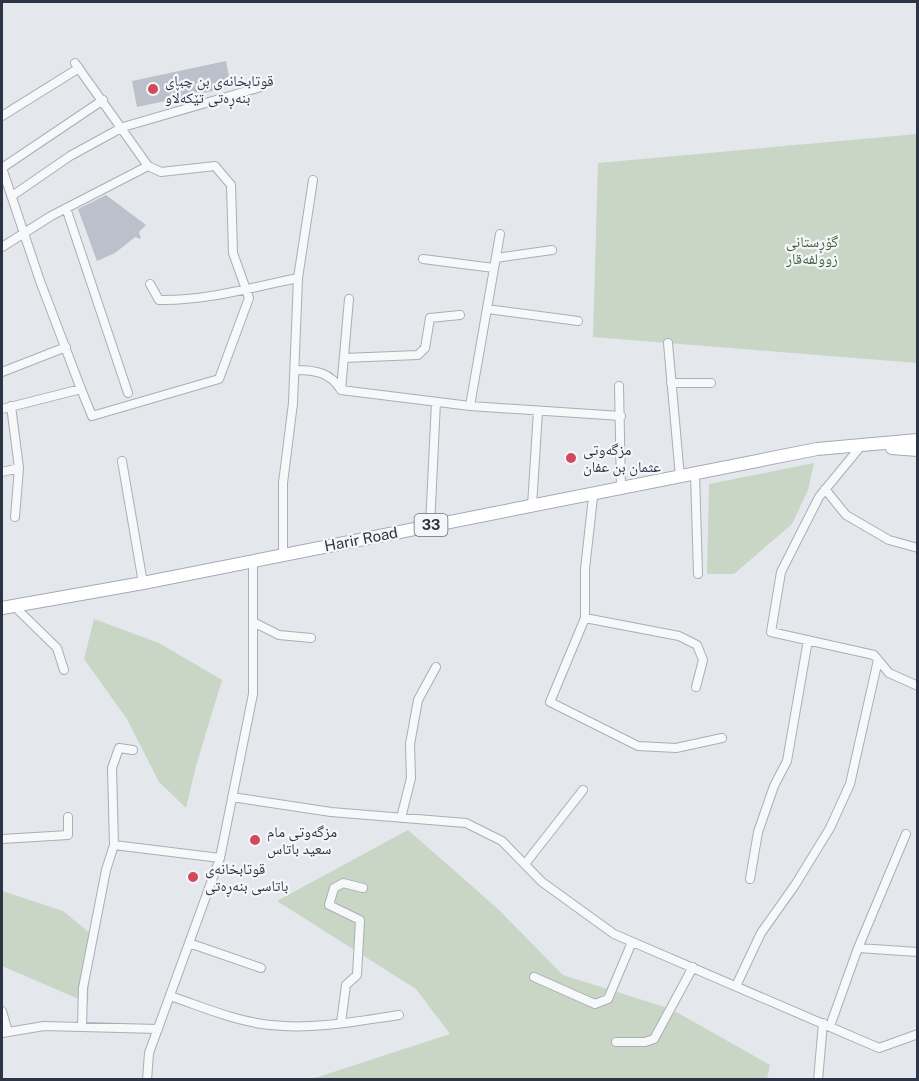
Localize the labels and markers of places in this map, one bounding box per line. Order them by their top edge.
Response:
place label: قوتابخانەی بن چیای بنەڕەتی تێکەڵاو [165,72,274,110]
marker: قوتابخانەی بن چیای بنەڕەتی تێکەڵاو [146,82,160,96]
place label: مزگەوتی عثمان بن عفان [583,441,661,477]
marker: مزگەوتی عثمان بن عفان [564,451,578,465]
place label: مزگەوتی مام سعید باتاس [267,823,337,859]
marker: مزگەوتی مام سعید باتاس [248,833,262,847]
place label: قوتابخانەی باتاسی بنەڕەتی [205,860,288,898]
marker: قوتابخانەی باتاسی بنەڕەتی [186,870,200,884]

